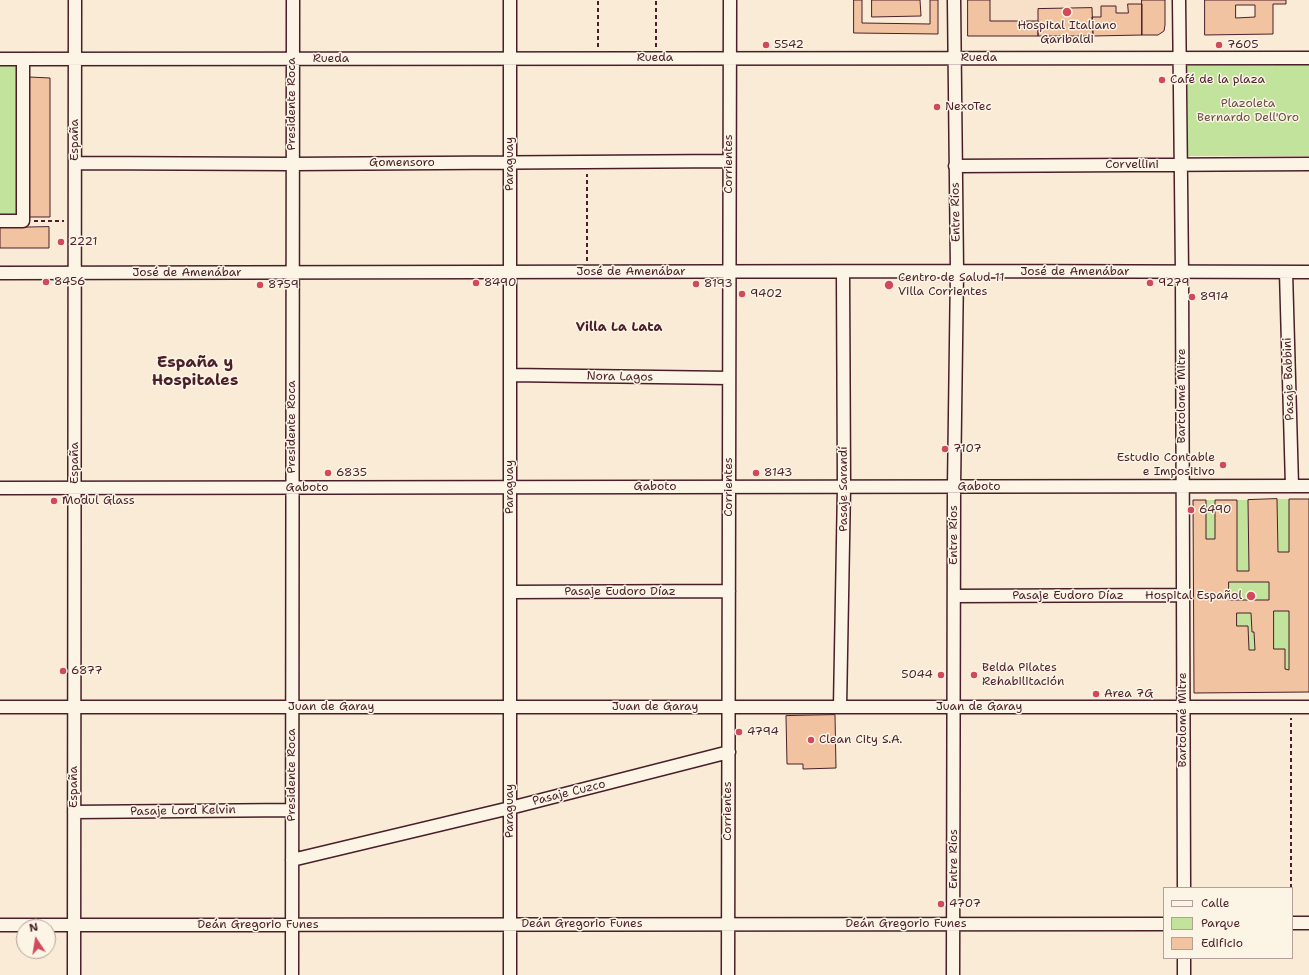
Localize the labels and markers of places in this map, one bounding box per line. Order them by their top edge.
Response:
marker: Hospital Italiano Garibaldi [1061,6,1073,18]
place label: Hospital Italiano Garibaldi [1017,19,1117,47]
place label: 5542 [774,38,804,52]
place label: 7605 [1227,38,1259,52]
marker: 5542 [761,40,771,50]
marker: 7605 [1214,40,1224,50]
place label: Café de la plaza [1170,73,1265,87]
marker: Café de la plaza [1157,75,1167,85]
place label: NexoTec [945,100,992,114]
marker: NexoTec [932,102,942,112]
place label: 2221 [69,235,97,249]
marker: 2221 [56,237,66,247]
place label: Centro de Salud 11 Villa Corrientes [898,271,1004,299]
place label: 8456 [54,275,86,289]
place label: 8490 [484,276,516,290]
place label: 9279 [1158,276,1190,290]
marker: 8456 [41,277,51,287]
place label: 8193 [704,277,733,291]
place label: 8759 [268,278,299,292]
marker: 8490 [471,278,481,288]
marker: 9279 [1145,278,1155,288]
marker: 8193 [691,279,701,289]
marker: Centro de Salud 11 Villa Corrientes [883,279,895,291]
marker: 8759 [255,280,265,290]
place label: 9402 [750,287,782,301]
marker: 9402 [737,289,747,299]
place label: 8914 [1200,290,1229,304]
marker: 8914 [1187,292,1197,302]
place label: 7107 [953,442,982,456]
marker: 7107 [940,444,950,454]
place label: Estudio Contable e Impositivo [1117,451,1215,479]
marker: Estudio Contable e Impositivo [1218,460,1228,470]
place label: 6835 [336,466,367,480]
place label: 8143 [764,466,792,480]
marker: 6835 [323,468,333,478]
marker: 8143 [751,468,761,478]
place label: Modul Glass [62,494,135,508]
marker: Modul Glass [49,496,59,506]
place label: 6490 [1199,503,1231,517]
marker: 6490 [1186,505,1196,515]
place label: Hospital Español [1145,589,1242,603]
marker: Hospital Español [1245,590,1257,602]
place label: Belda Pilates Rehabilitación [982,661,1064,689]
place label: 6877 [71,664,103,678]
marker: 6877 [58,666,68,676]
place label: 5044 [901,668,933,682]
marker: 5044 [936,670,946,680]
marker: Belda Pilates Rehabilitación [969,670,979,680]
place label: Area 7G [1104,687,1153,701]
marker: Area 7G [1091,689,1101,699]
place label: 4794 [747,725,779,739]
marker: 4794 [734,727,744,737]
place label: Clean City S.A. [819,733,902,747]
marker: Clean City S.A. [806,735,816,745]
place label: 4707 [949,897,981,911]
marker: 4707 [936,899,946,909]

